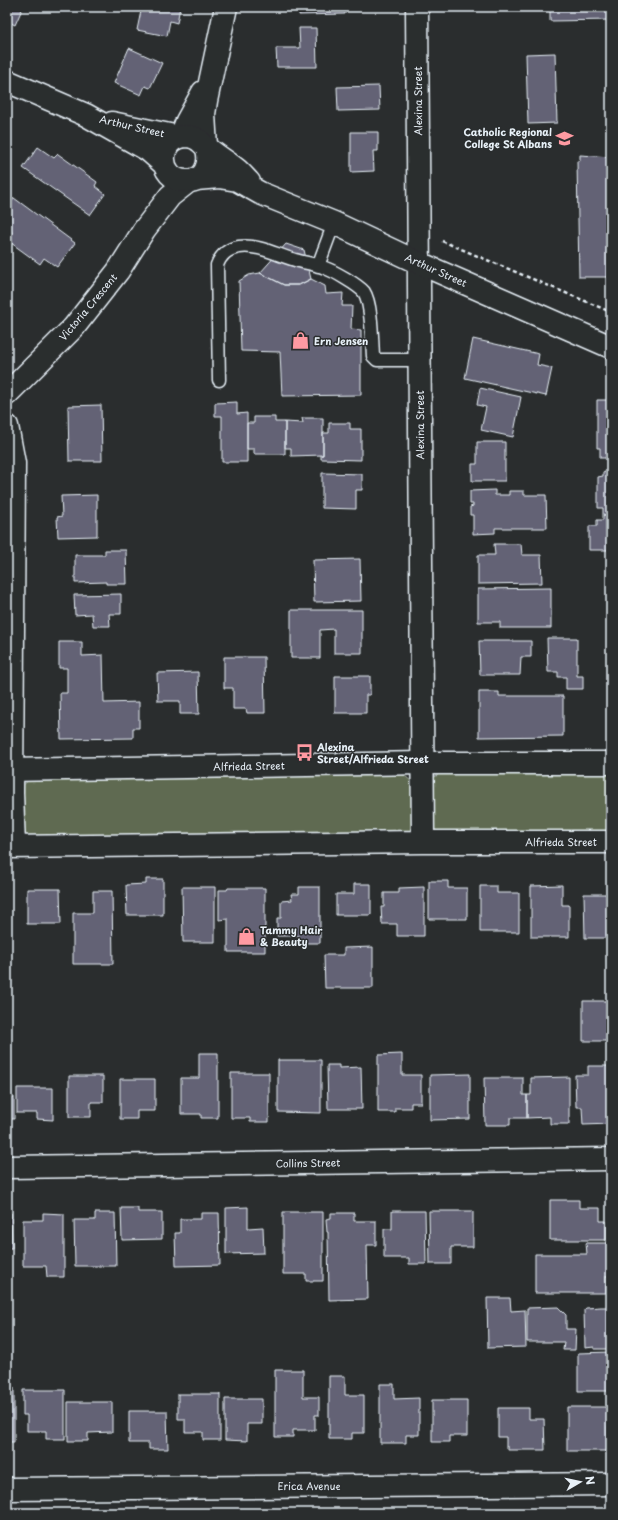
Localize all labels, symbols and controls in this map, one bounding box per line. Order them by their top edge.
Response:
street label: Alexina Street [410,67,425,136]
street label: Arthur Street [98,111,166,140]
place label: Catholic Regional College St Albans [463,124,552,151]
school or university icon: Catholic Regional College St Albans [555,128,575,148]
street label: Arthur Street [403,249,470,290]
street label: Victoria Crescent [55,270,120,343]
shop icon: Ern Jensen [291,331,311,351]
place label: Ern Jensen [314,333,368,348]
street label: Alexina Street [412,391,427,460]
place label: Alexina Street/Alfrieda Street [316,739,429,766]
bus stop icon: Alexina Street/Alfrieda Street [294,743,314,763]
street label: Alfrieda Street [213,757,285,774]
street label: Alfrieda Street [525,834,597,849]
place label: Tammy Hair & Beauty [260,922,323,949]
shop icon: Tammy Hair & Beauty [237,926,257,946]
street label: Collins Street [276,1154,340,1171]
north arrow [560,1462,600,1502]
text: N [581,1475,599,1486]
street label: Erica Avenue [277,1478,341,1493]

